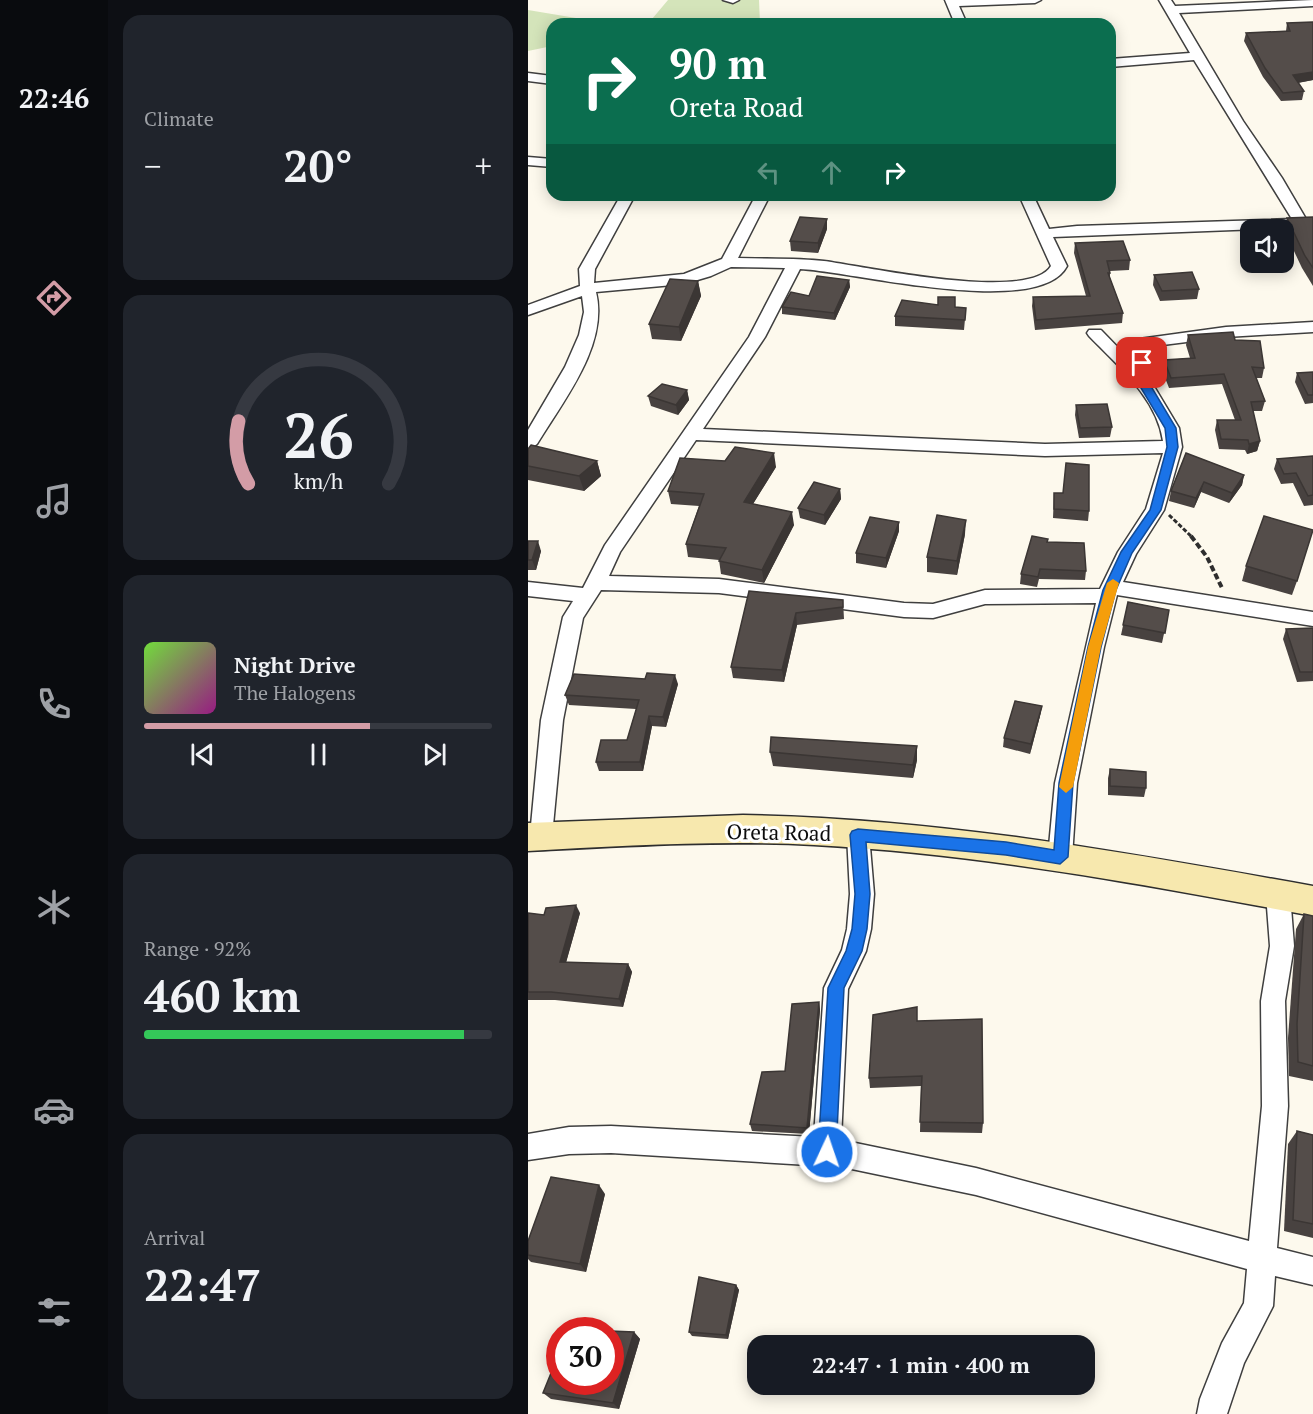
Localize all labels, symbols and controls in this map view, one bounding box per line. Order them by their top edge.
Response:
text: 90 m [669,35,767,91]
icon: right [570,42,648,120]
text: 22:46 [19,80,89,116]
text: Oreta Road [669,89,803,125]
text: Climate [144,105,214,132]
text: 20° [283,135,353,195]
text: − [144,144,162,187]
text: + [474,144,492,187]
icon: left [752,156,785,189]
icon: ahead [815,156,848,189]
icon: right [878,156,911,189]
map controls [1240,219,1294,273]
button: sound [1240,219,1294,273]
icon: directions [33,277,75,319]
pin [1116,337,1167,388]
icon: arrive [1125,346,1158,379]
text: 26 [283,393,353,476]
text: km/h [293,468,343,496]
icon: music [33,480,75,522]
text: Night Drive [234,650,356,679]
text: The Halogens [234,679,356,706]
icon: phone [33,683,75,725]
icon: previous [186,738,219,771]
icon: pause [302,738,335,771]
icon: next [418,738,451,771]
street label: Oreta Road [726,817,832,847]
icon: climate [33,886,75,928]
text: Range · 92% [144,935,251,962]
text: 460 km [144,965,300,1025]
icon: car [33,1089,75,1131]
position arrow [795,1120,859,1184]
text: Arrival [144,1224,205,1251]
text: 22:47 [144,1254,261,1314]
icon: filters [33,1291,75,1333]
speed limit sign: 30 [546,1317,624,1395]
text: 22:47 · 1 min · 400 m [812,1350,1030,1379]

